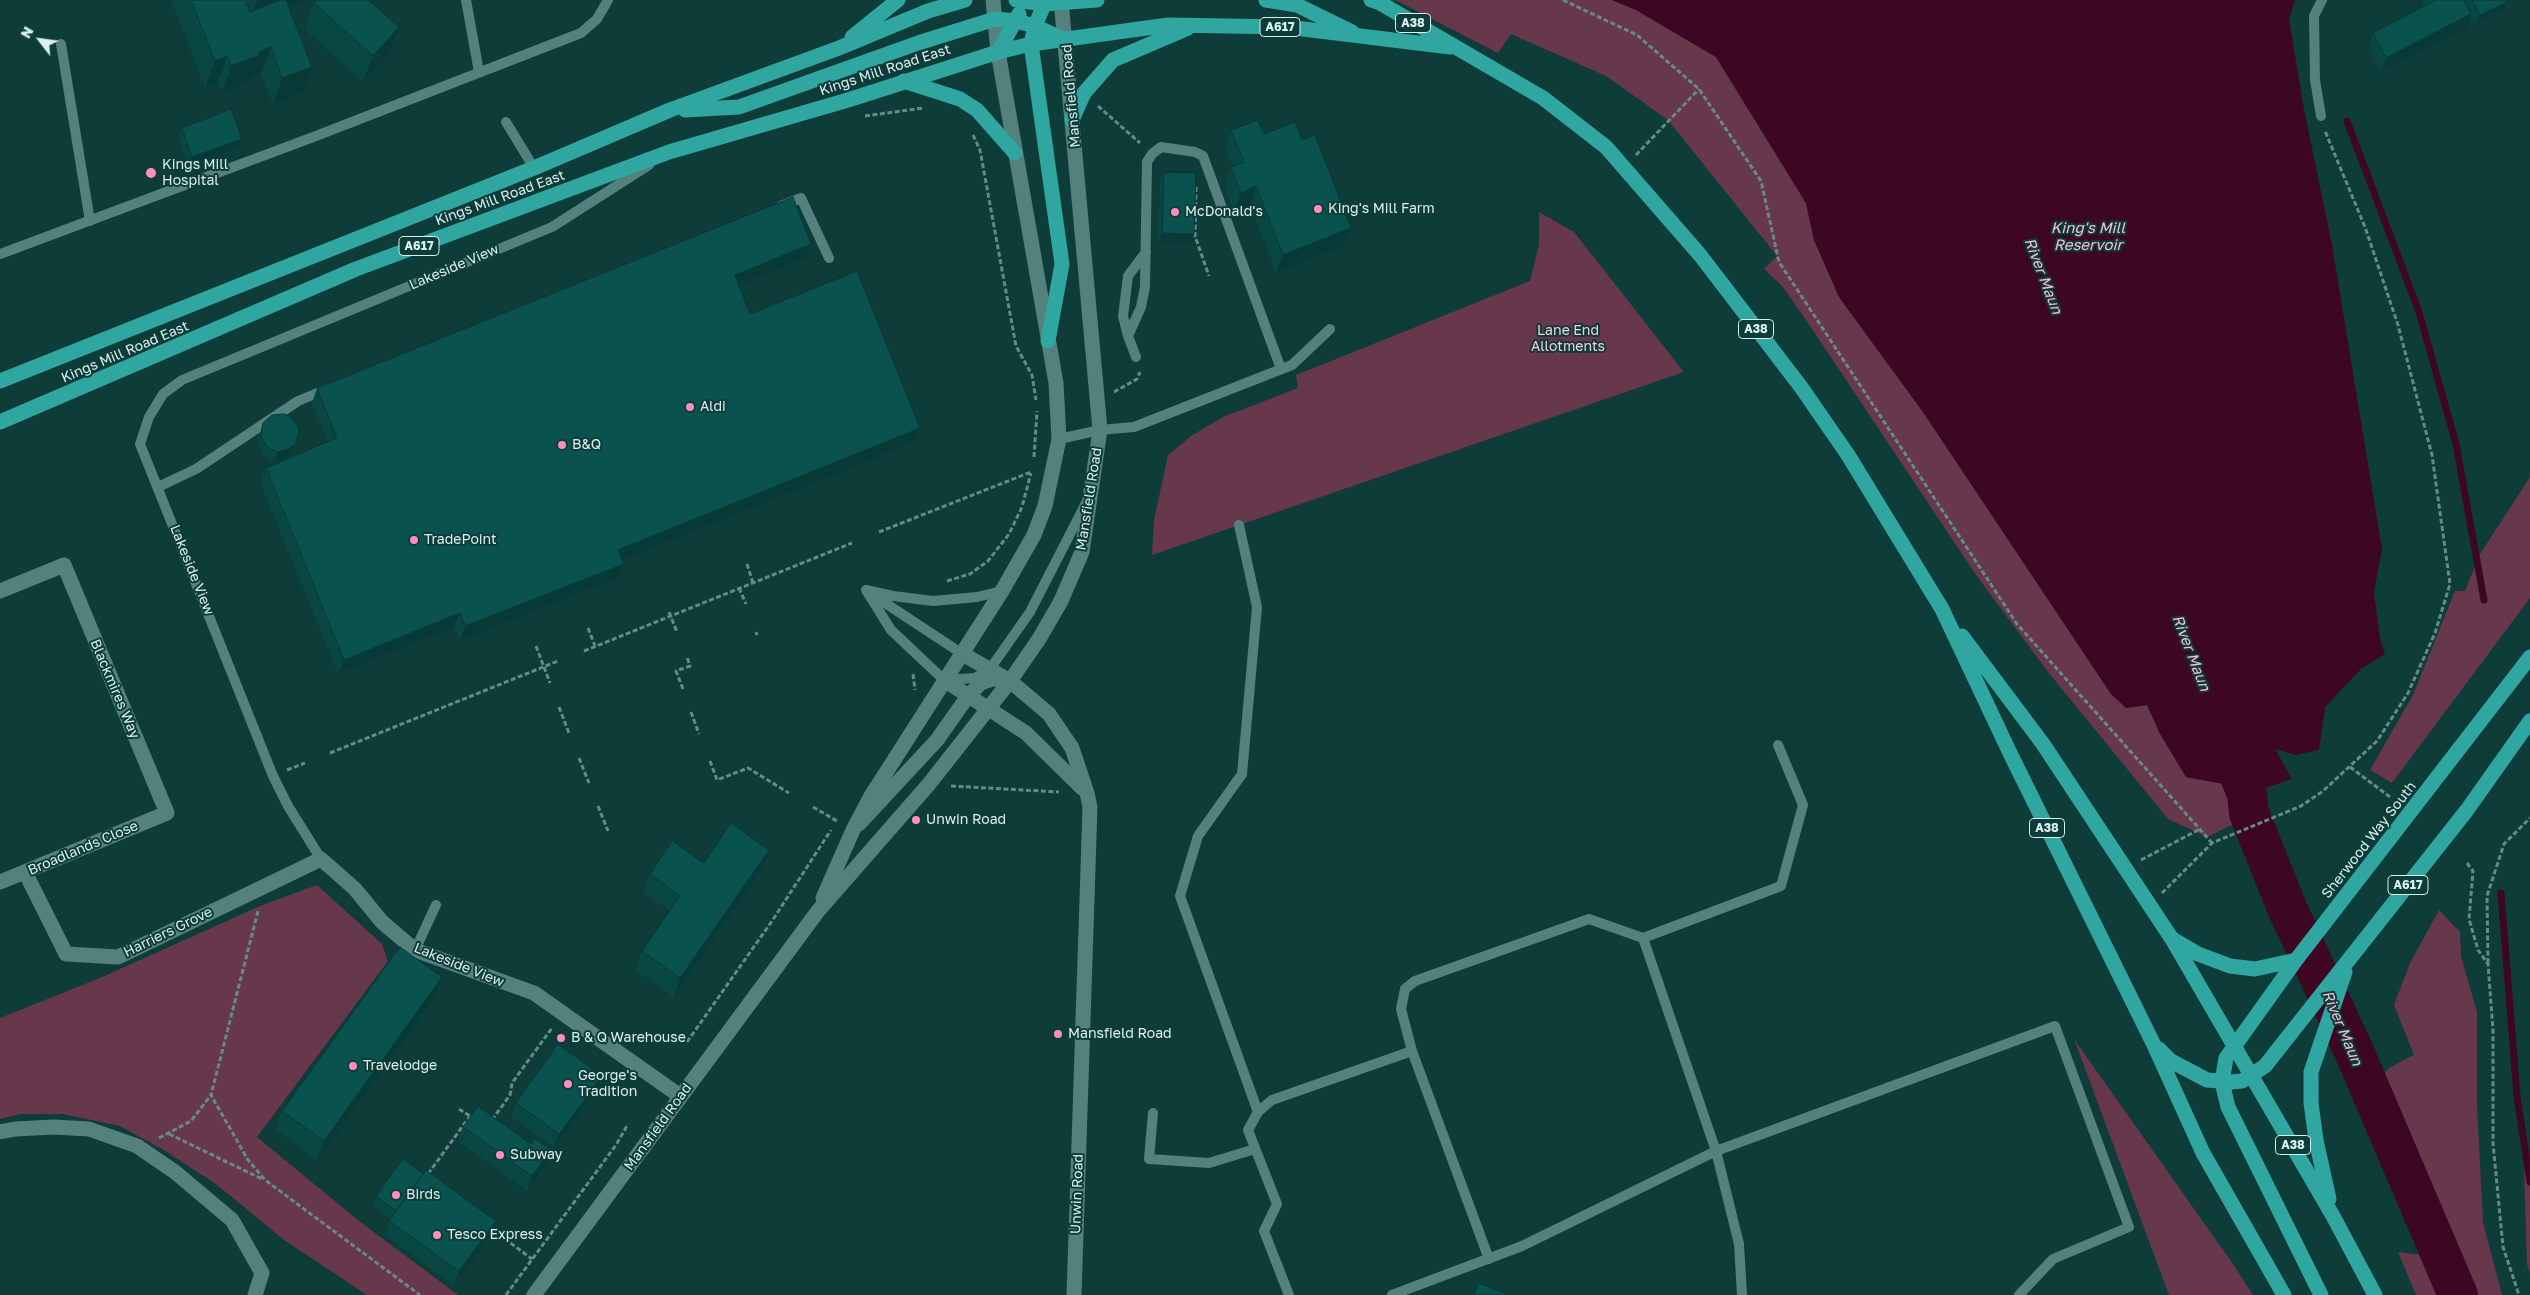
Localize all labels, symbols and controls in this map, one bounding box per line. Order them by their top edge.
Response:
road number: A38 [1396,13,1430,32]
north arrow [15,15,65,65]
road number: A617 [1260,18,1300,36]
text: N [17,23,37,41]
street label: Kings Mill Road East [817,41,953,99]
street label: Mansfield Road [1058,44,1084,148]
place label: Kings Mill Hospital [162,157,228,190]
marker: Kings Mill Hospital [144,166,158,180]
street label: Kings Mill Road East [433,167,567,229]
place label: King's Mill Farm [1328,201,1435,217]
marker: King's Mill Farm [1312,203,1324,215]
place label: McDonald's [1185,204,1263,220]
marker: McDonald's [1169,206,1181,218]
water label: King's Mill Reservoir [2051,219,2125,254]
water label: River Maun [2020,235,2066,317]
road number: A617 [399,237,439,256]
street label: Lakeside View [407,241,501,293]
street label: Kings Mill Road East [59,318,191,386]
road number: A38 [1738,320,1774,338]
park label: Lane End Allotments [1531,323,1605,356]
place label: Aldi [700,399,726,415]
marker: Aldi [684,401,696,413]
place label: B&Q [572,437,601,453]
marker: B&Q [556,439,568,451]
street label: Mansfield Road [1073,446,1105,552]
street label: Lakeside View [166,523,218,617]
place label: TradePoint [424,532,497,548]
marker: TradePoint [408,534,420,546]
water label: River Maun [2168,612,2214,694]
street label: Blackmires Way [87,637,143,741]
street label: Sherwood Way South [2318,778,2420,902]
place label: Unwin Road [926,812,1006,828]
marker: Unwin Road [910,814,922,826]
street label: Broadlands Close [25,817,141,879]
road number: A38 [2030,818,2064,838]
road number: A617 [2388,876,2428,894]
street label: Harriers Grove [121,903,215,961]
street label: Lakeside View [412,939,506,991]
water label: River Maun [2318,988,2366,1068]
place label: Mansfield Road [1068,1026,1172,1042]
marker: Mansfield Road [1052,1028,1064,1040]
place label: B & Q Warehouse [571,1030,686,1046]
marker: B & Q Warehouse [555,1032,567,1044]
place label: Travelodge [363,1058,437,1074]
marker: Travelodge [347,1060,359,1072]
place label: George's Tradition [578,1068,637,1100]
marker: George's Tradition [562,1078,574,1090]
street label: Mansfield Road [621,1080,695,1174]
road number: A38 [2276,1136,2310,1154]
place label: Subway [510,1147,562,1163]
marker: Subway [494,1149,506,1161]
street label: Unwin Road [1067,1154,1087,1234]
place label: Birds [406,1187,440,1203]
marker: Birds [390,1189,402,1201]
place label: Tesco Express [447,1227,543,1243]
marker: Tesco Express [431,1229,443,1241]

